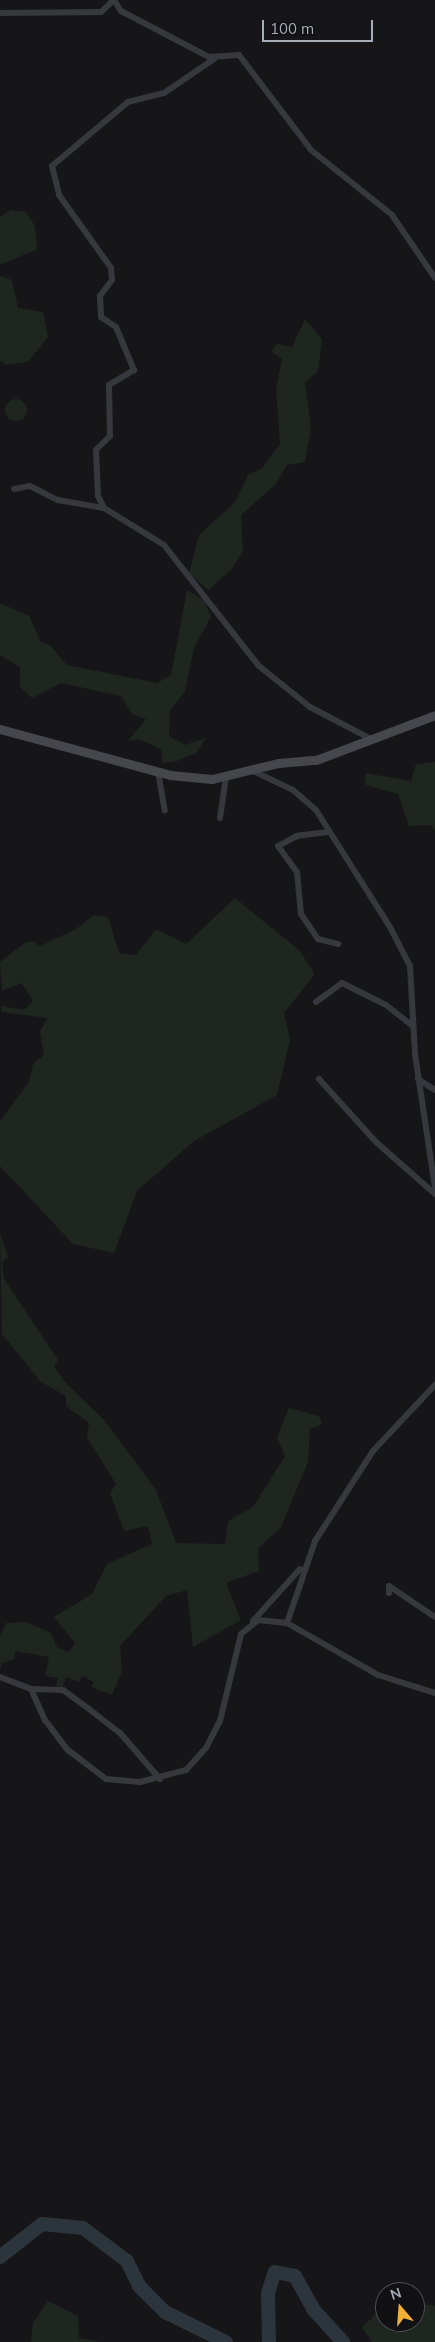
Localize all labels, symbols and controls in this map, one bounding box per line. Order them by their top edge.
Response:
scale bar [265,10,376,42]
text: 100 m [270,19,314,38]
north arrow [375,2282,425,2332]
text: N [388,2283,403,2304]

